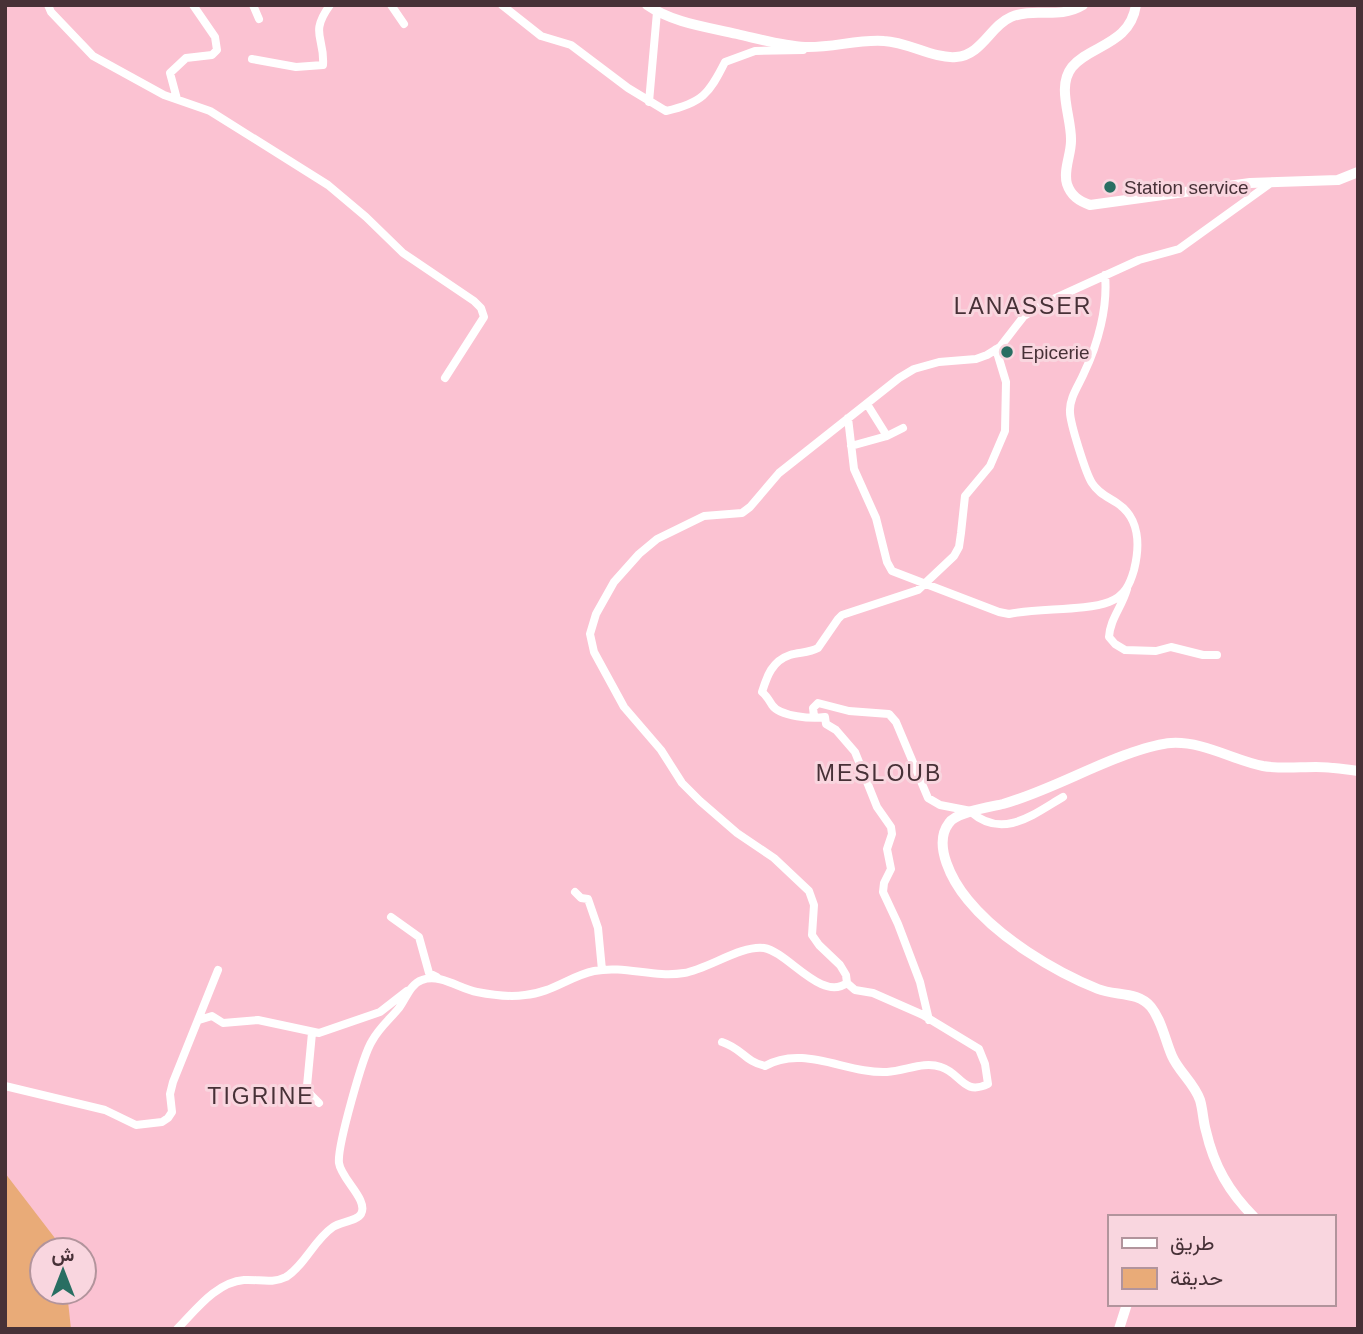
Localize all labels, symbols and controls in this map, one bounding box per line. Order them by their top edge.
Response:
place label: Station service [1124,177,1249,198]
marker: Station service [1102,179,1118,195]
district label: LANASSER [954,293,1092,319]
place label: Epicerie [1021,342,1090,363]
marker: Epicerie [999,344,1015,360]
district label: MESLOUB [816,760,942,786]
district label: TIGRINE [207,1083,315,1109]
legend [1108,1215,1335,1306]
text: طريق [1170,1231,1215,1256]
north arrow [28,1236,98,1306]
text: ش [52,1244,75,1266]
text: حديقة [1170,1266,1223,1290]

